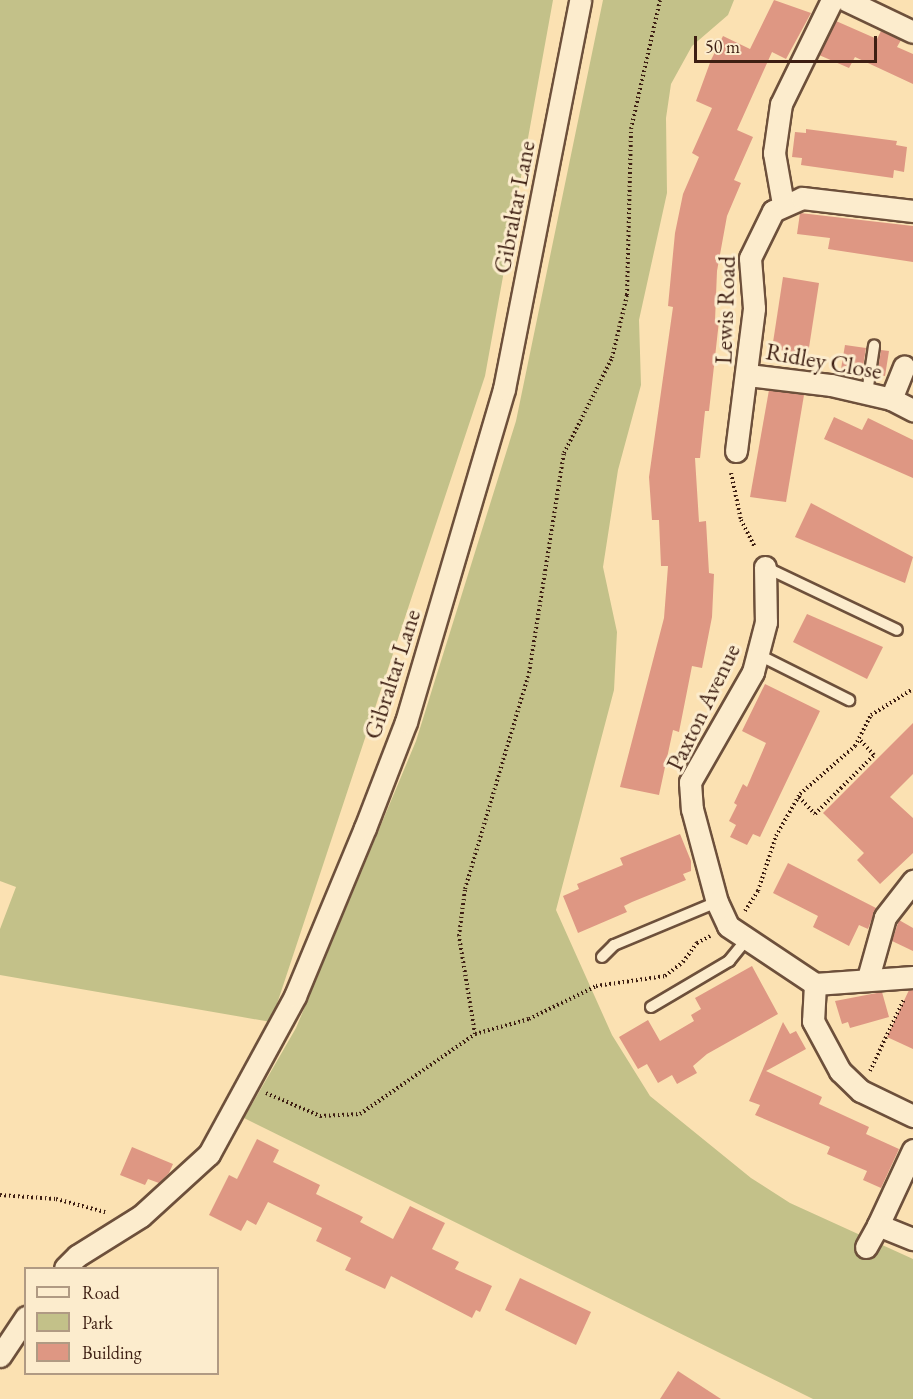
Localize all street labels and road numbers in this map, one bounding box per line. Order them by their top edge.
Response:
street label: Gibraltar Lane [487,138,541,276]
street label: Lewis Road [709,255,741,365]
street label: Ridley Close [764,337,884,385]
street label: Gibraltar Lane [358,606,426,742]
street label: Paxton Avenue [660,639,746,775]

